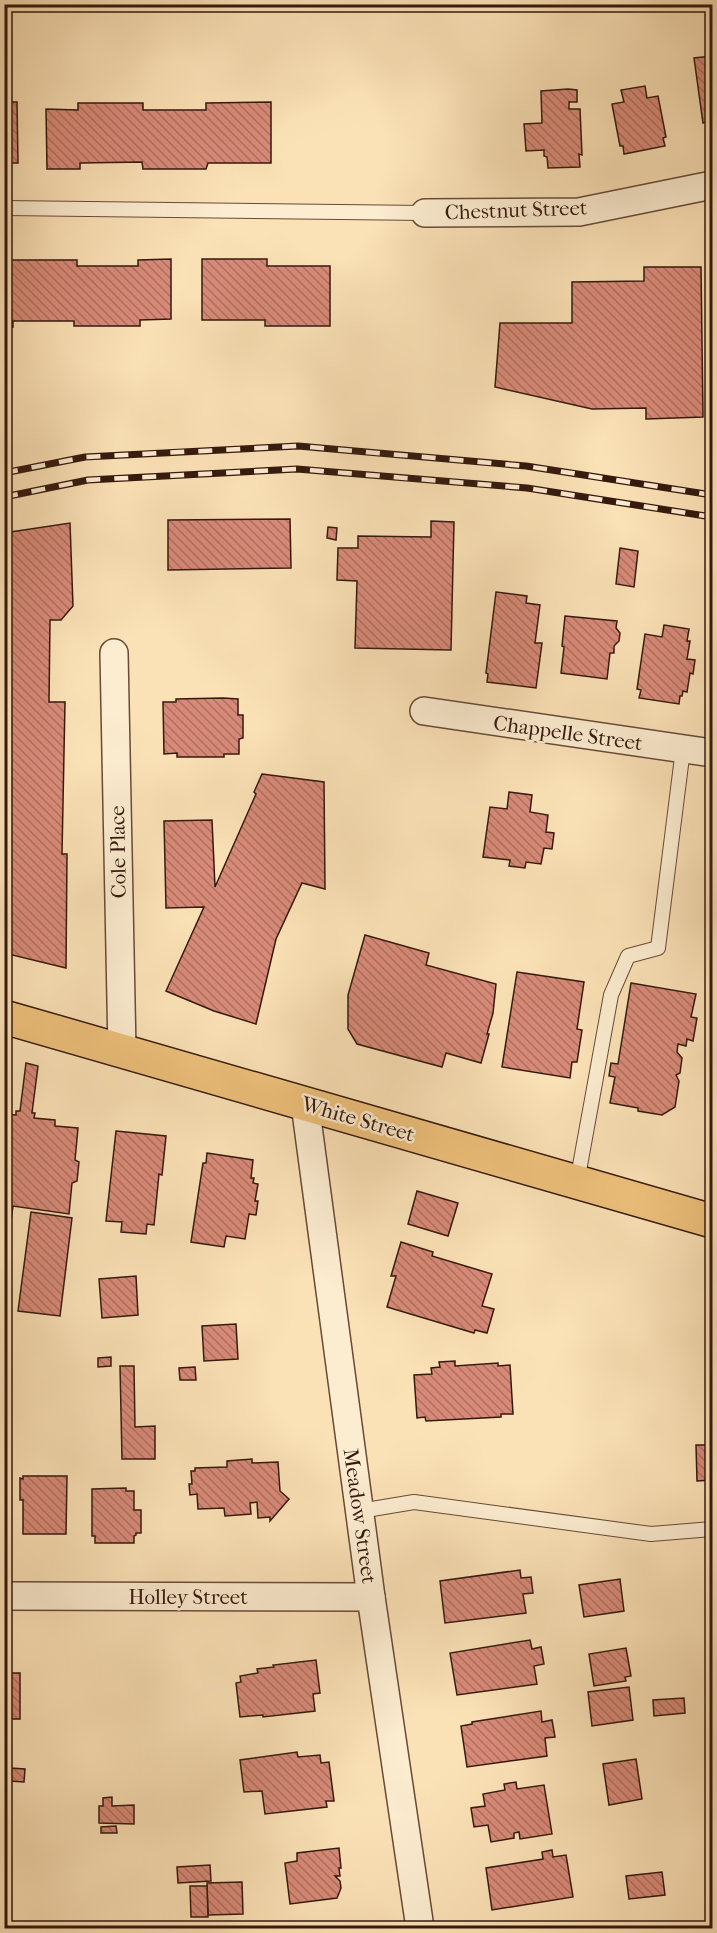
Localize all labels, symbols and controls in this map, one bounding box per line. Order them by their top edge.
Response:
street label: Chestnut Street [444,196,588,224]
street label: Chappelle Street [492,711,645,755]
street label: Cole Place [105,805,131,899]
street label: White Street [298,1091,418,1147]
street label: Meadow Street [339,1447,381,1586]
street label: Holley Street [128,1585,248,1609]

